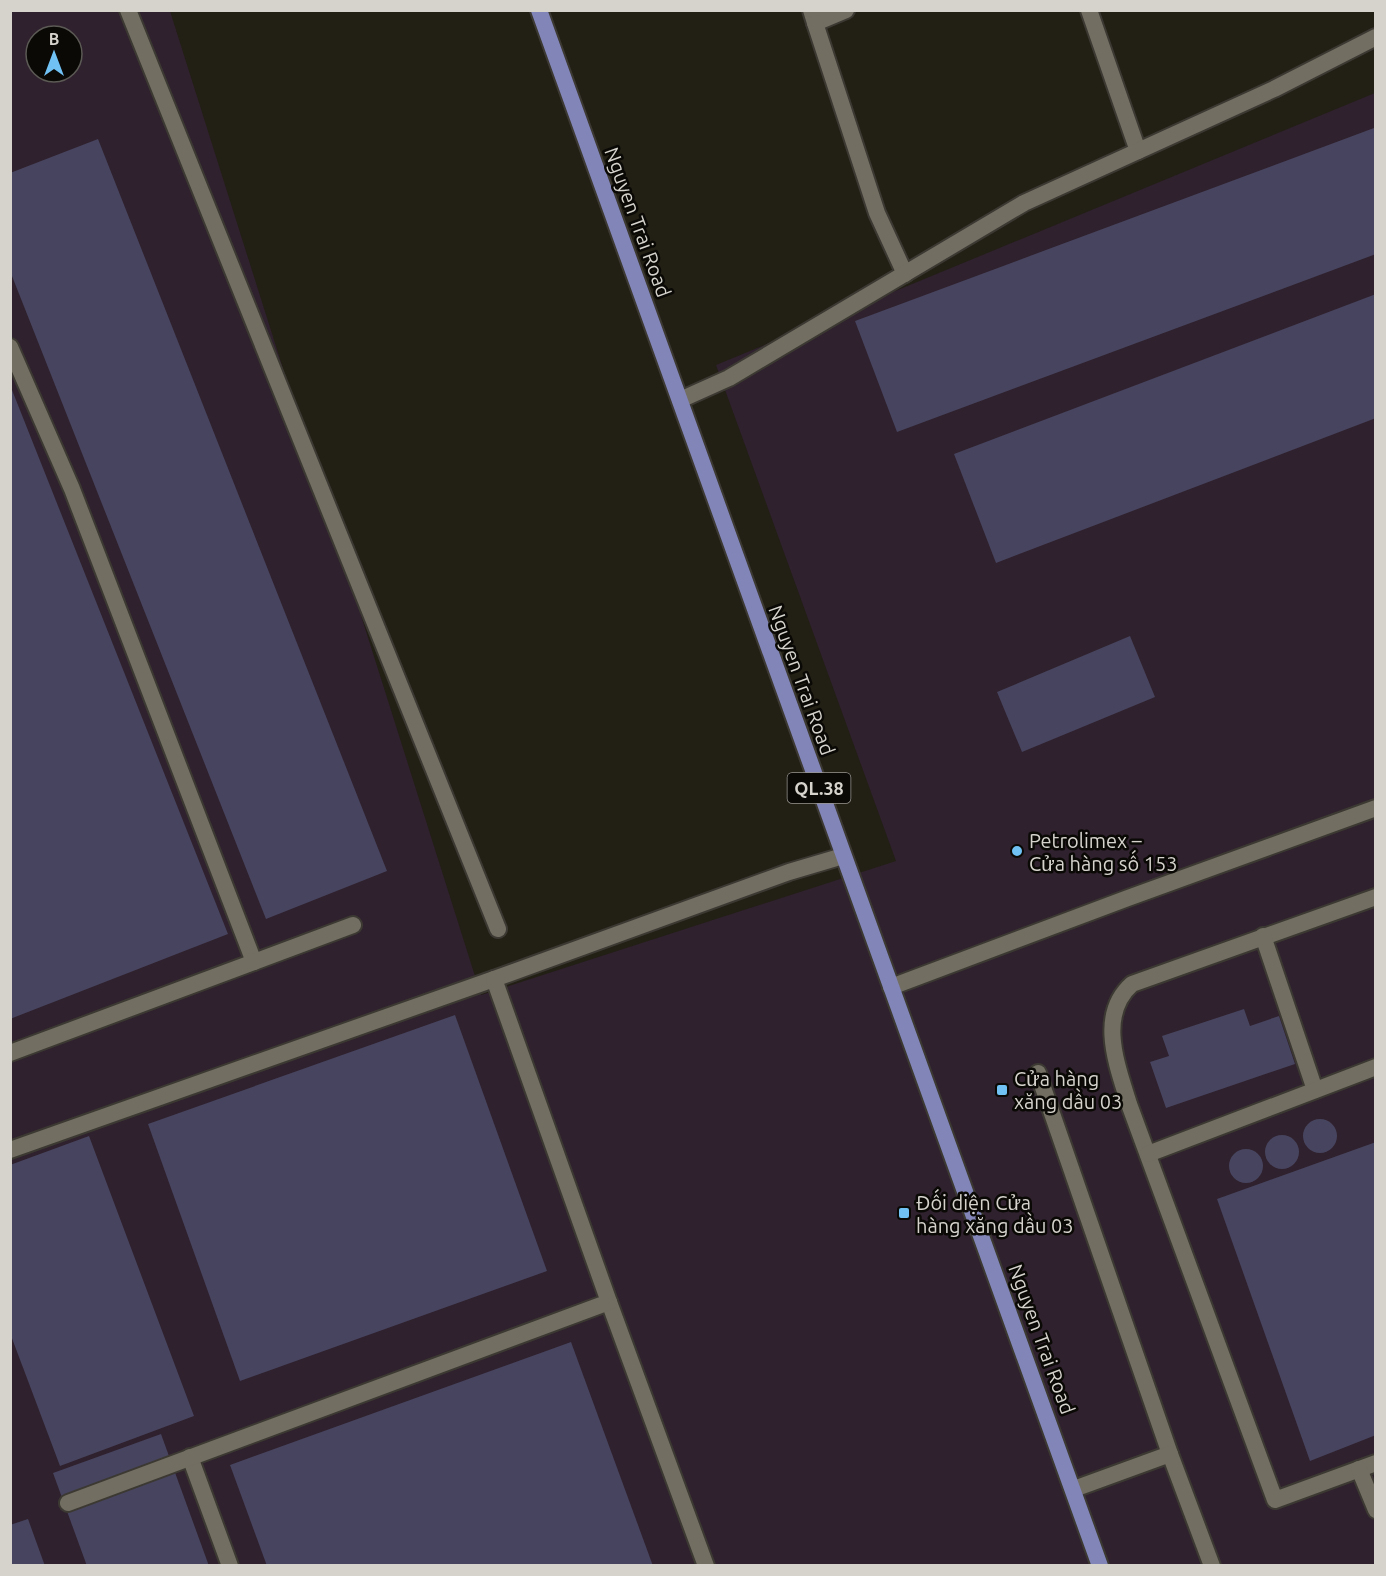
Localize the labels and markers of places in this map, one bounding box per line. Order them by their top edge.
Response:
place label: Petrolimex – Cửa hàng số 153 [1029,829,1178,875]
marker: Petrolimex – Cửa hàng số 153 [1010,844,1024,858]
place label: Cửa hàng xăng dầu 03 [1014,1067,1122,1113]
marker: Cửa hàng xăng dầu 03 [995,1083,1009,1097]
place label: Đối diện Cửa hàng xăng dầu 03 [916,1188,1074,1237]
marker: Đối diện Cửa hàng xăng dầu 03 [897,1206,911,1220]

